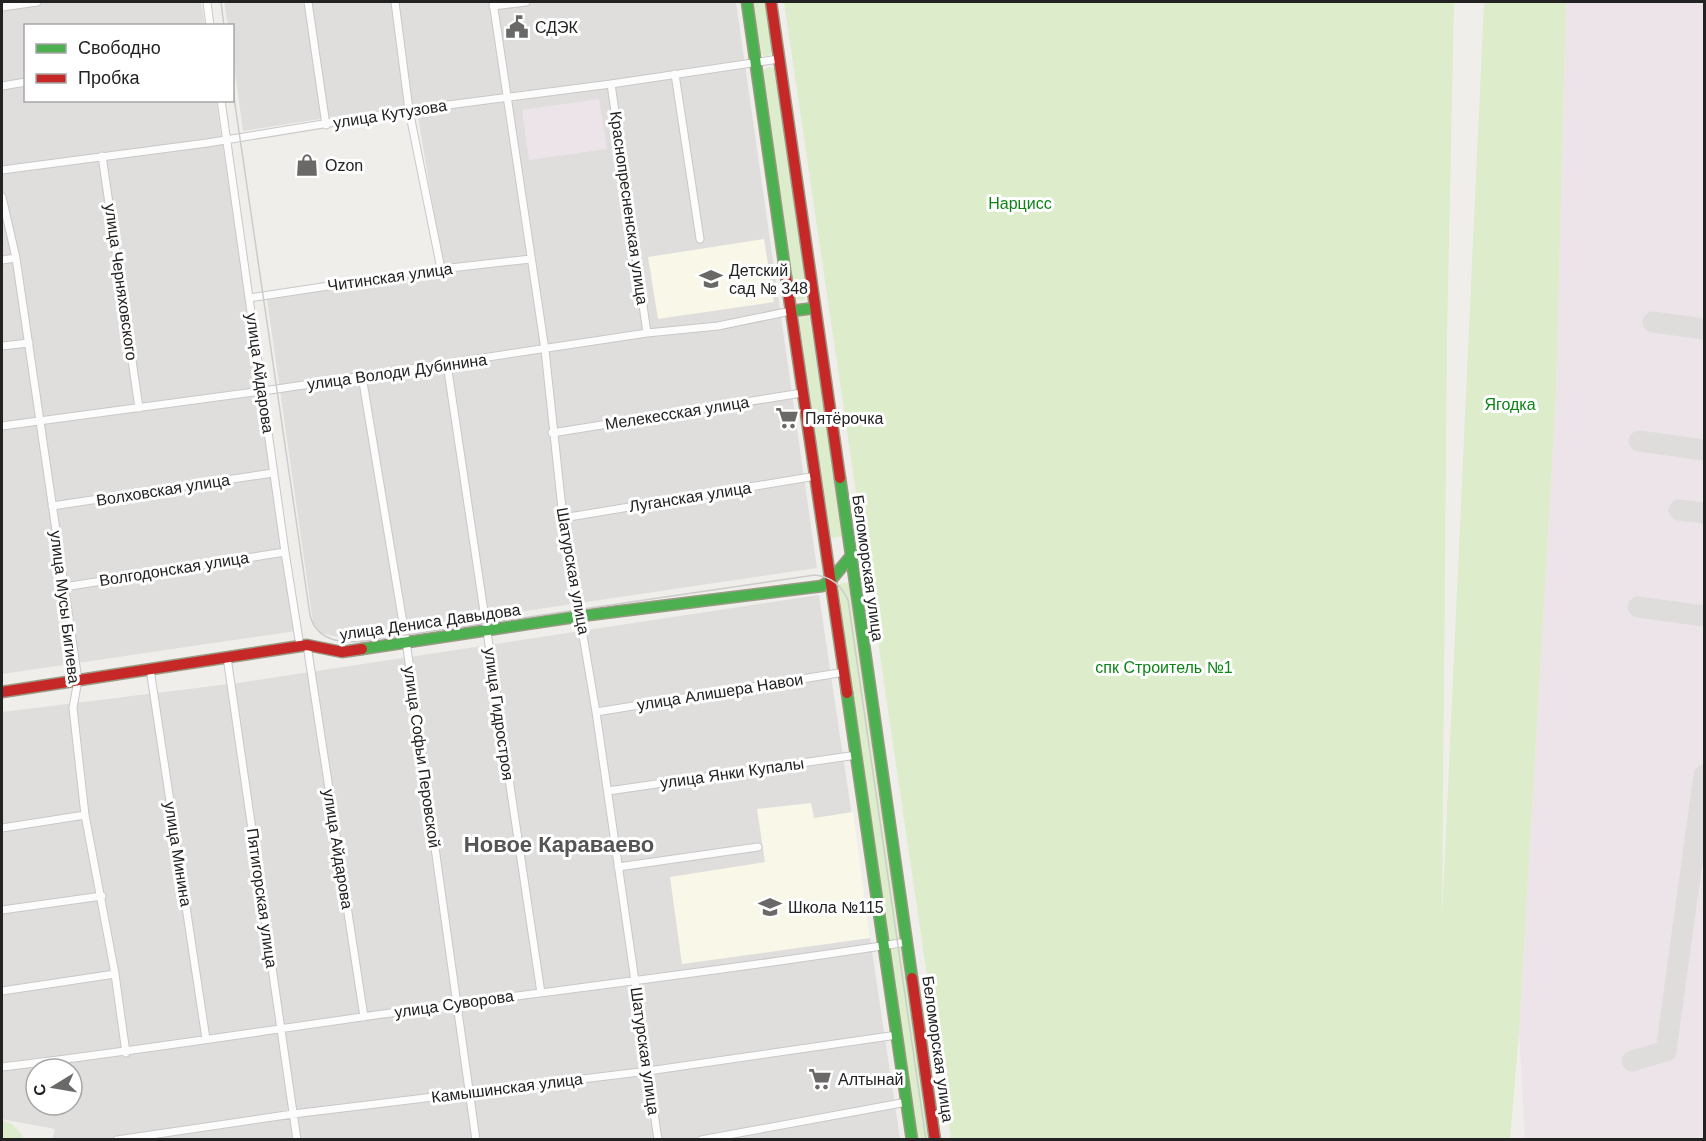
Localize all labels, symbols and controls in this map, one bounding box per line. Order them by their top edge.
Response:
public building icon: СДЭК [504,14,530,40]
place label: СДЭК [535,19,579,36]
legend [24,24,234,102]
text: Свободно [78,38,161,58]
text: Пробка [78,68,141,88]
street label: улица Кутузова [332,97,448,131]
street label: Краснопресненская улица [607,110,651,306]
shop icon: Ozon [294,152,320,178]
place label: Ozon [325,157,363,174]
park label: Нарцисс [988,195,1052,212]
street label: улица Черняховского [102,203,140,361]
street label: Читинская улица [326,260,454,294]
place label: Детский сад № 348 [729,262,808,297]
school or university icon: Детский сад № 348 [698,266,724,292]
street label: улица Айдарова [243,312,277,434]
street label: улица Володи Дубинина [306,351,488,393]
street label: Мелекесская улица [604,393,750,433]
park label: Ягодка [1484,396,1536,413]
supermarket icon: Пятёрочка [774,405,800,431]
place label: Пятёрочка [805,410,884,427]
street label: Волховская улица [95,471,231,509]
street label: Луганская улица [628,479,752,515]
street label: Беломорская улица [849,494,887,642]
street label: Шатурская улица [553,506,593,636]
street label: улица Мусы Бигиева [47,530,83,685]
street label: Волгодонская улица [98,549,250,589]
street label: улица Дениса Давыдова [338,601,522,643]
street label: улица Гидростроя [481,646,517,782]
park label: спк Строитель №1 [1095,659,1233,676]
street label: улица Софьи Перовской [401,665,443,849]
street label: улица Алишера Навои [636,670,804,714]
street label: улица Янки Купалы [659,754,805,792]
street label: улица Айдарова [320,788,356,910]
street label: улица Минина [161,800,195,908]
street label: Пятигорская улица [244,827,280,969]
district label: Новое Караваево [464,832,654,857]
school or university icon: Школа №115 [757,894,783,920]
place label: Школа №115 [788,899,884,916]
street label: Беломорская улица [919,975,957,1123]
street label: Шатурская улица [628,986,662,1116]
street label: улица Суворова [393,987,515,1021]
north arrow [24,1057,84,1117]
supermarket icon: Алтынай [807,1066,833,1092]
street label: Камышинская улица [430,1070,584,1106]
place label: Алтынай [838,1071,904,1088]
text: С [30,1082,49,1097]

